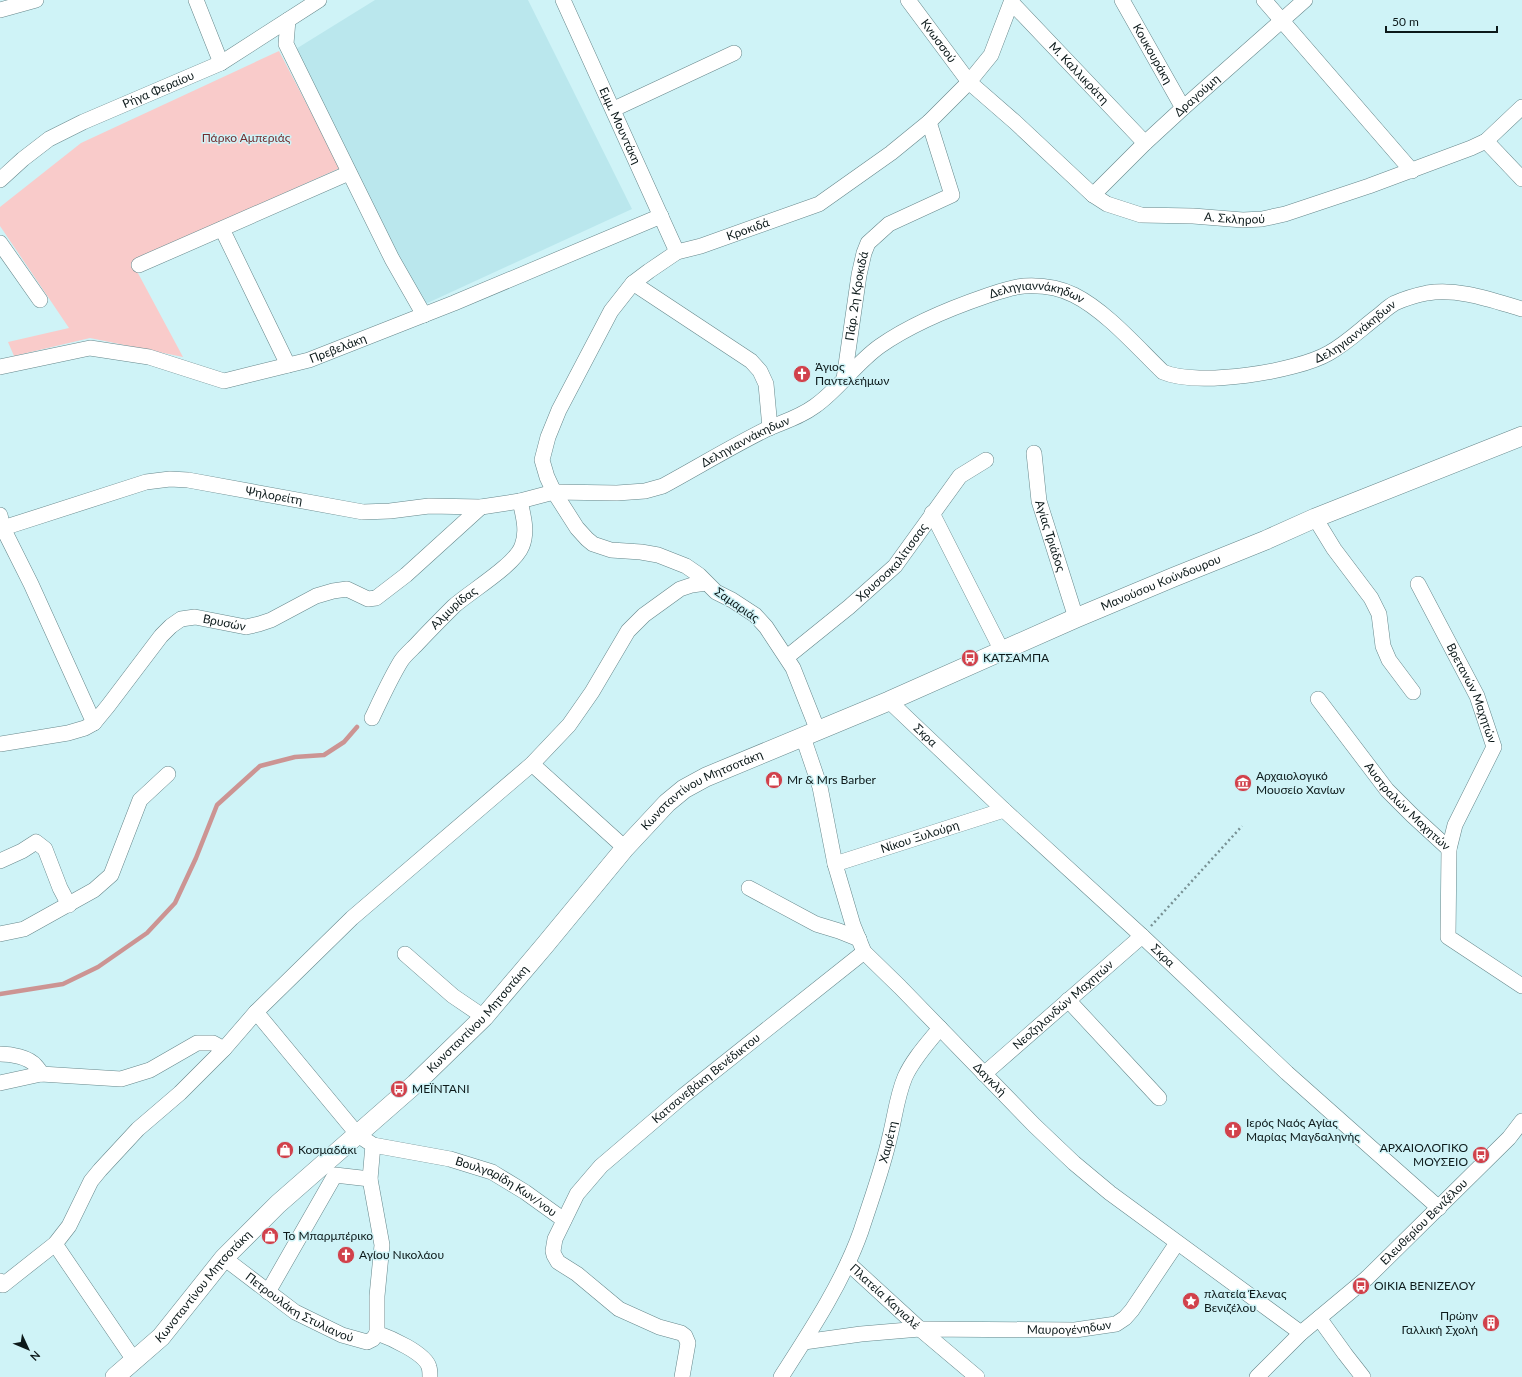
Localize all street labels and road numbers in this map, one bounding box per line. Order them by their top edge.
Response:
street label: Κνωσσού [918,16,960,65]
street label: Κουκουράκη [1130,21,1176,87]
street label: Μ. Καλλικράτη [1046,39,1112,107]
street label: Ρήγα Φεραίου [120,67,196,111]
street label: Δραγούμη [1171,71,1223,119]
street label: Εμμ. Μουντάκη [596,85,644,167]
street label: Α. Σκληρού [1204,209,1265,227]
street label: Κροκιδά [724,214,772,243]
street label: Πάρ. 2η Κροκιδά [842,249,871,342]
street label: Δεληγιαννάκηδων [987,278,1087,306]
street label: Δεληγιαννάκηδων [1312,296,1398,366]
street label: Πρεβελάκη [307,330,368,366]
street label: Δεληγιαννάκηδων [698,413,792,470]
street label: Ψηλορείτη [244,483,304,508]
street label: Αγίας Τριάδος [1032,498,1069,574]
street label: Χρυσοσκαλίτισσας [853,520,931,604]
street label: Μανούσου Κούνδουρου [1098,551,1223,614]
street label: Αλμυρίδας [427,583,480,632]
street label: Σαμαριάς [712,584,763,626]
street label: Βρυσών [202,611,247,634]
street label: Βρετανών Μαχητών [1443,640,1500,745]
street label: Σκρα [911,720,941,750]
street label: Κωνσταντίνου Μητσοτάκη [638,746,765,833]
street label: Αυστραλών Μαχητών [1362,759,1454,853]
street label: Νίκου Ξυλούρη [878,817,961,856]
street label: Σκρα [1148,941,1179,971]
street label: Νεοζηλανδών Μαχητών [1009,957,1116,1052]
street label: Κωνσταντίνου Μητσοτάκη [423,962,532,1076]
street label: Κατσανεβάκη Βενέδικτου [648,1030,763,1126]
street label: Δαγκλή [970,1059,1010,1099]
street label: Χαιρέτη [875,1120,900,1165]
street label: Βουλγαρίδη Κων/νου [454,1153,560,1219]
street label: Ελευθερίου Βενιζέλου [1377,1175,1470,1268]
street label: Κωνσταντίνου Μητσοτάκη [152,1227,255,1346]
street label: Πλατεία Καγιαλέ [847,1261,924,1333]
street label: Πετρουλάκη Στυλιανού [243,1269,355,1345]
street label: Μαυρογένηδων [1027,1317,1112,1337]

